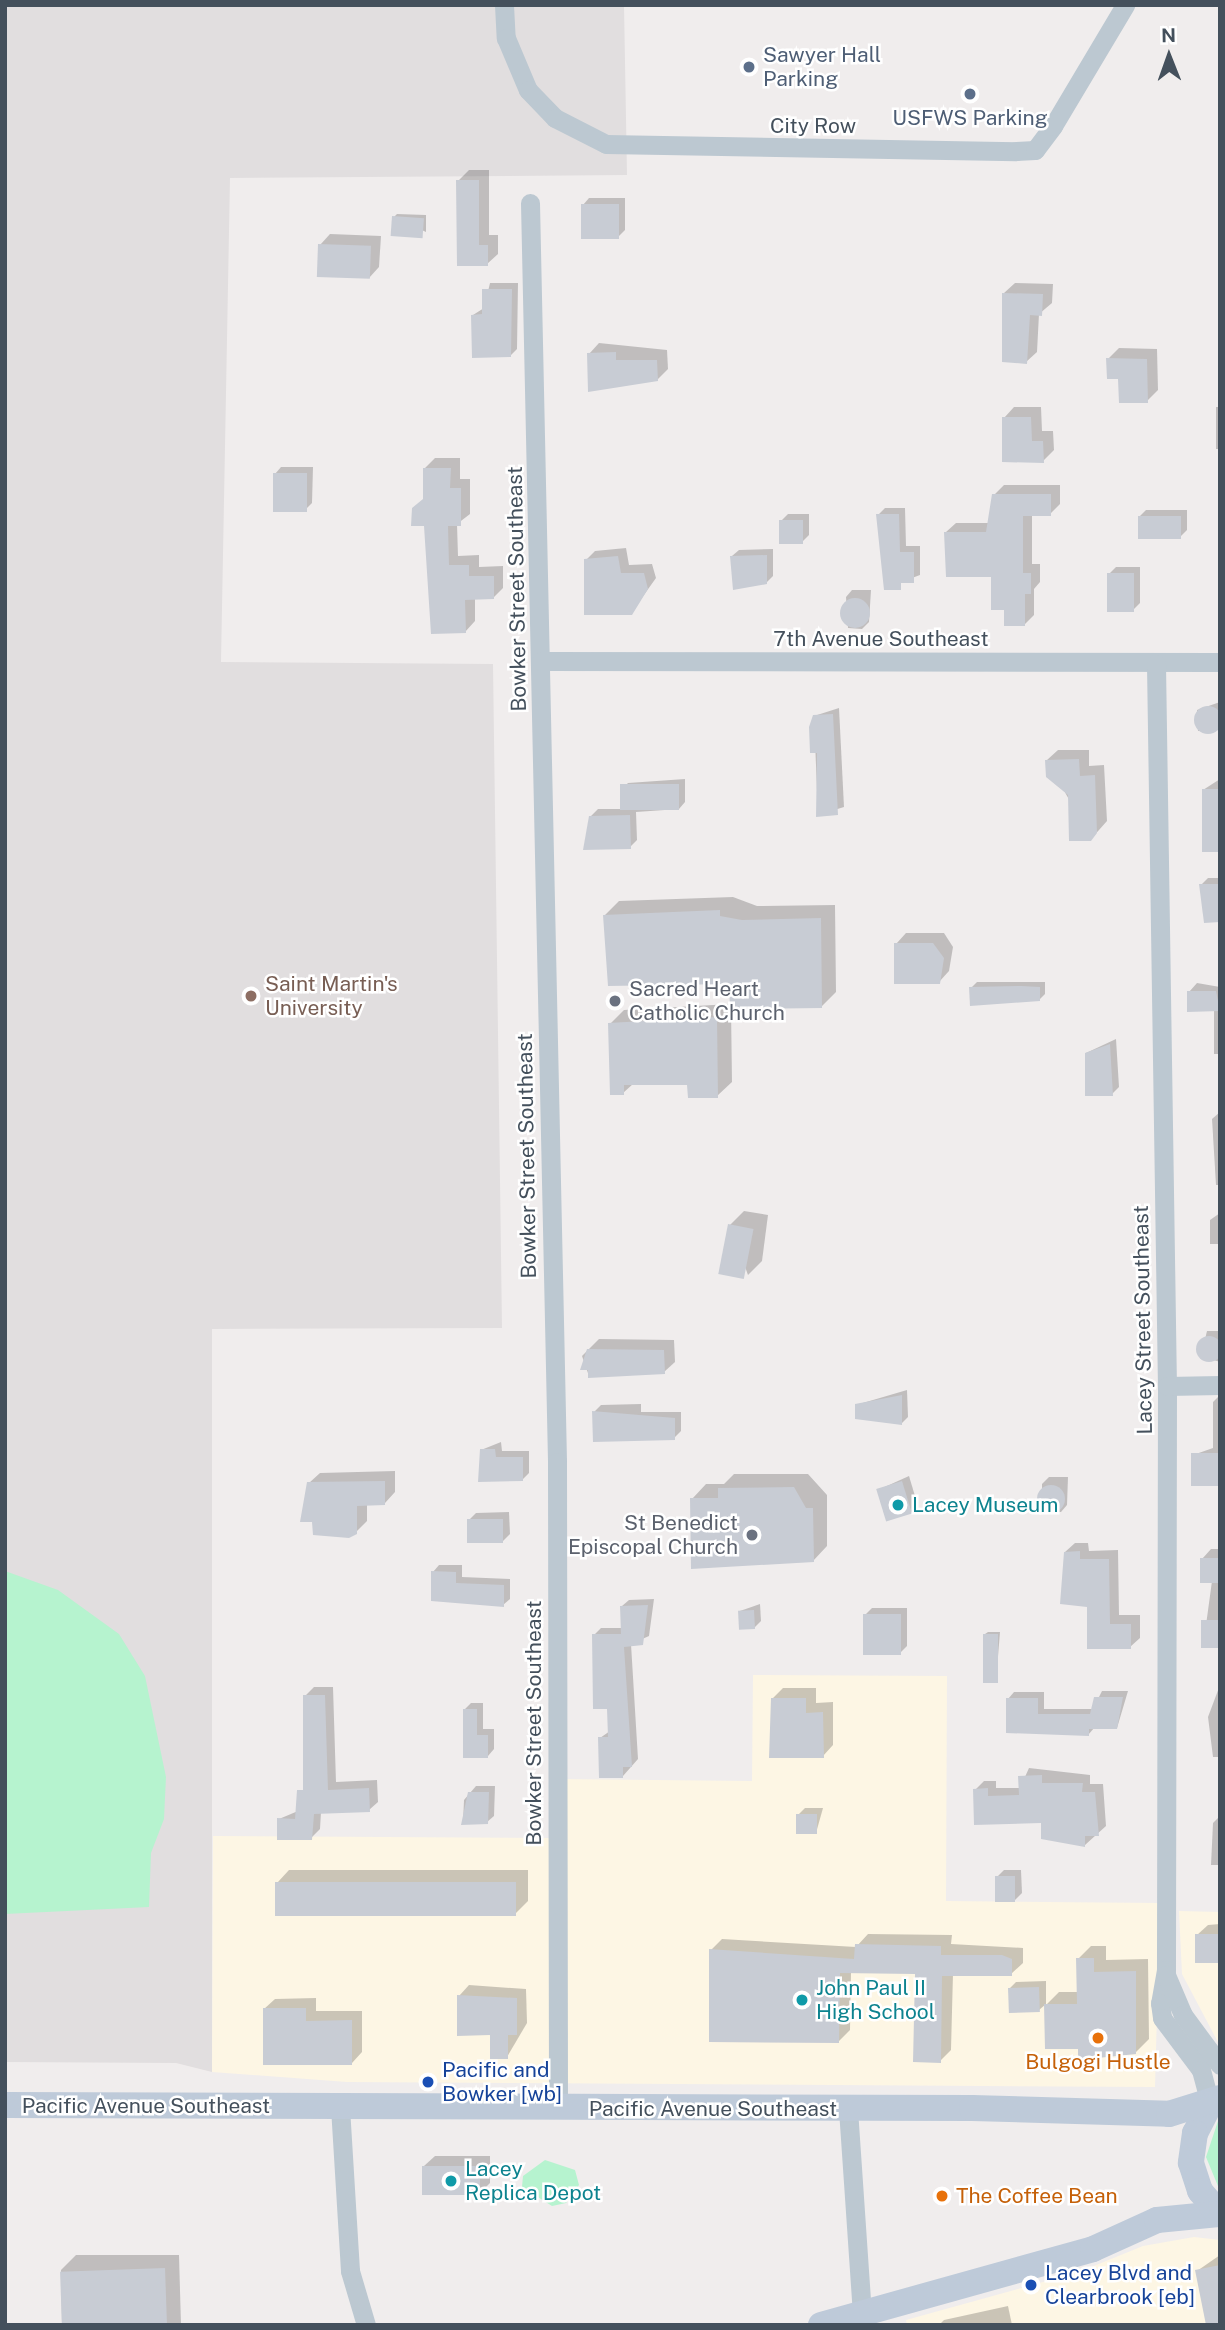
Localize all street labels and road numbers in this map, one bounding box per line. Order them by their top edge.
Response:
street label: City Row [770,113,856,139]
street label: Bowker Street Southeast [502,466,532,712]
street label: 7th Avenue Southeast [773,626,989,652]
street label: Bowker Street Southeast [512,1033,542,1279]
street label: Lacey Street Southeast [1128,1205,1158,1435]
street label: Bowker Street Southeast [521,1600,547,1846]
street label: Pacific Avenue Southeast [22,2093,270,2119]
street label: Pacific Avenue Southeast [589,2096,837,2122]

